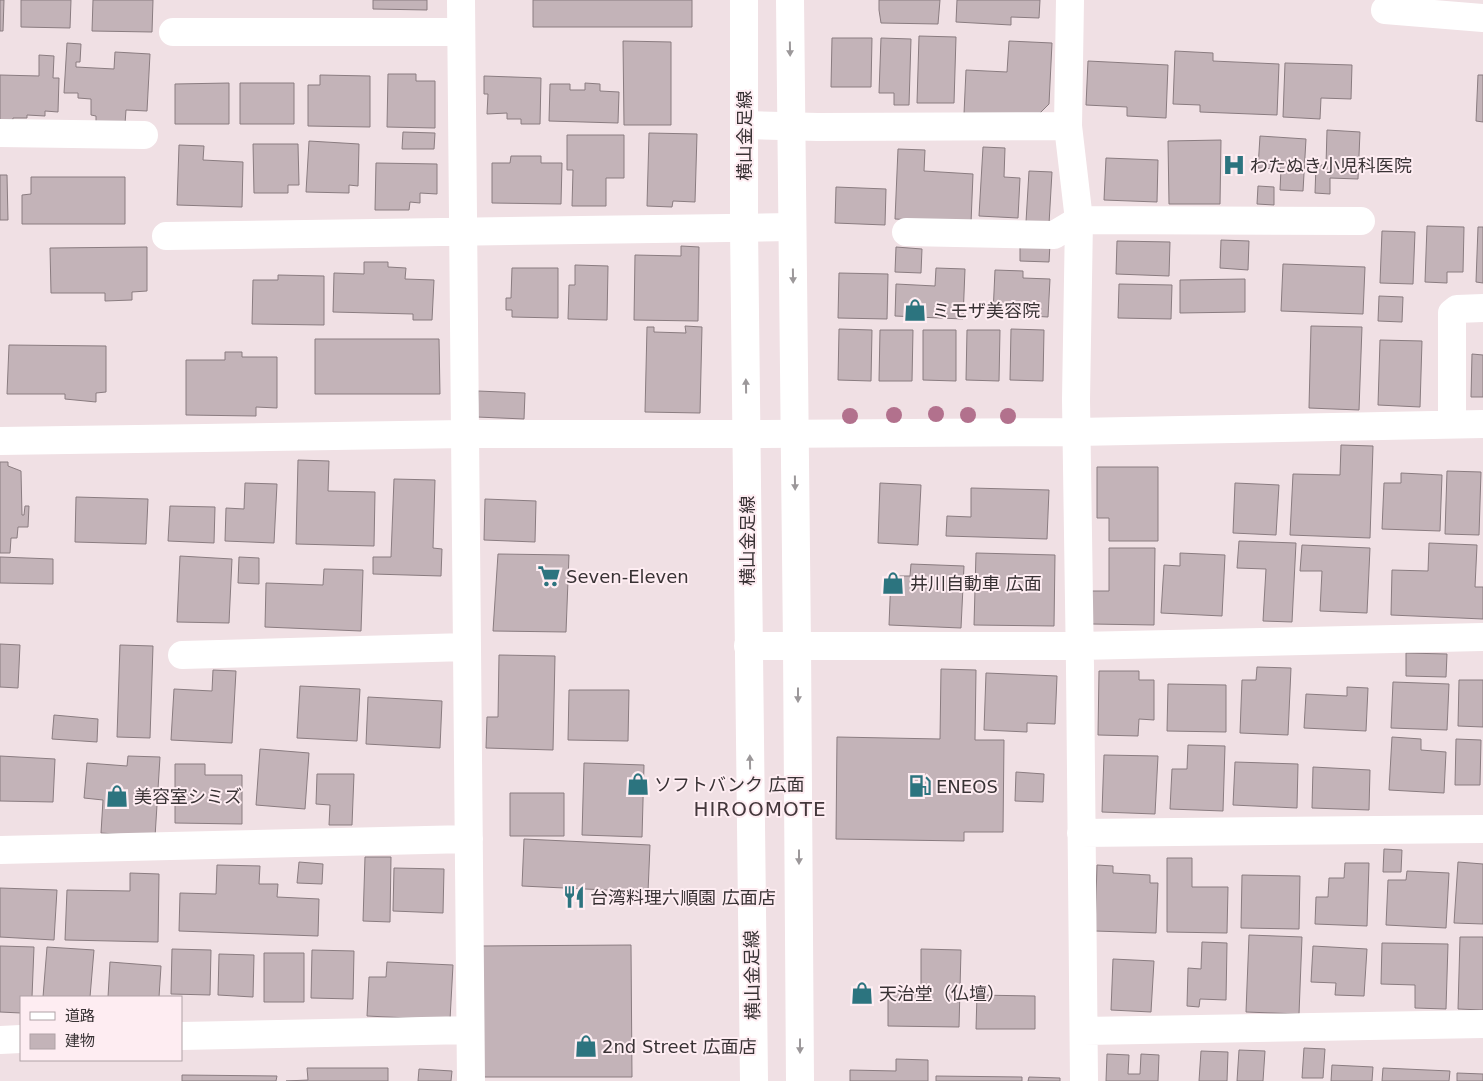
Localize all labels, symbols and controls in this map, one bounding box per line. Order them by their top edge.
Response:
one-way arrow [786,41,794,57]
street label: 横山金足線 [734,91,755,181]
hospital icon: わたぬき小児科医院 [1221,152,1247,178]
place label: わたぬき小児科医院 [1250,155,1412,176]
one-way arrow [789,268,797,284]
shop icon: ミモザ美容院 [902,297,928,323]
place label: ミモザ美容院 [932,300,1040,321]
one-way arrow [742,377,750,393]
one-way arrow [791,475,799,491]
street label: 横山金足線 [737,496,758,586]
supermarket icon: Seven-Eleven [536,563,562,589]
place label: Seven-Eleven [566,566,689,587]
shop icon: 井川自動車 広面 [880,570,906,596]
place label: 井川自動車 広面 [910,573,1042,594]
one-way arrow [794,687,802,703]
one-way arrow [745,754,753,770]
shop icon: ソフトバンク 広面 [625,771,651,797]
fuel station icon: ENEOS [907,773,933,799]
place label: ソフトバンク 広面 [654,774,805,795]
place label: ENEOS [936,776,998,797]
shop icon: 美容室シミズ [104,783,130,809]
place label: 美容室シミズ [134,786,242,807]
district label: HIROOMOTE [693,797,827,821]
one-way arrow [795,850,803,866]
restaurant icon: 台湾料理六順園 広面店 [561,884,587,910]
place label: 台湾料理六順園 広面店 [590,887,776,908]
street label: 横山金足線 [741,930,763,1020]
shop icon: 天治堂（仏壇） [849,980,875,1006]
place label: 天治堂（仏壇） [879,983,1005,1004]
legend [20,996,182,1061]
text: 道路 [65,1007,95,1025]
text: 建物 [65,1032,95,1050]
shop icon: 2nd Street 広面店 [573,1033,599,1059]
place label: 2nd Street 広面店 [602,1036,756,1057]
one-way arrow [796,1038,804,1054]

